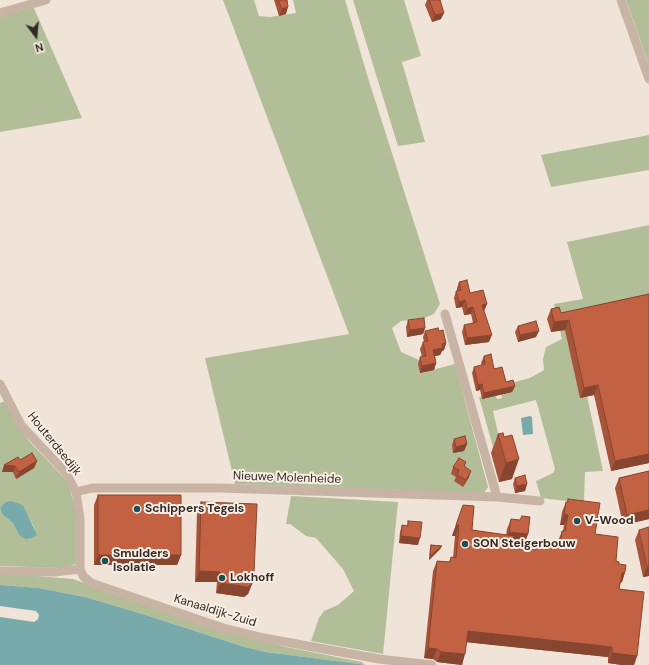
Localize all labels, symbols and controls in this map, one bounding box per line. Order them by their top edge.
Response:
north arrow [16,16,56,56]
text: N [34,40,45,55]
street label: Houterdsedijk [24,409,84,479]
street label: Nieuwe Molenheide [233,469,341,487]
place label: Schippers Tegels [145,502,244,516]
marker: Schippers Tegels [132,504,142,514]
place label: V-Wood [585,514,634,528]
marker: V-Wood [572,516,582,526]
place label: SON Steigerbouw [473,537,575,551]
marker: SON Steigerbouw [460,539,470,549]
place label: Smulders Isolatie [113,547,169,575]
marker: Smulders Isolatie [100,556,110,566]
place label: Lokhoff [230,571,274,585]
marker: Lokhoff [217,573,227,583]
street label: Kanaaldijk-Zuid [172,592,258,630]

